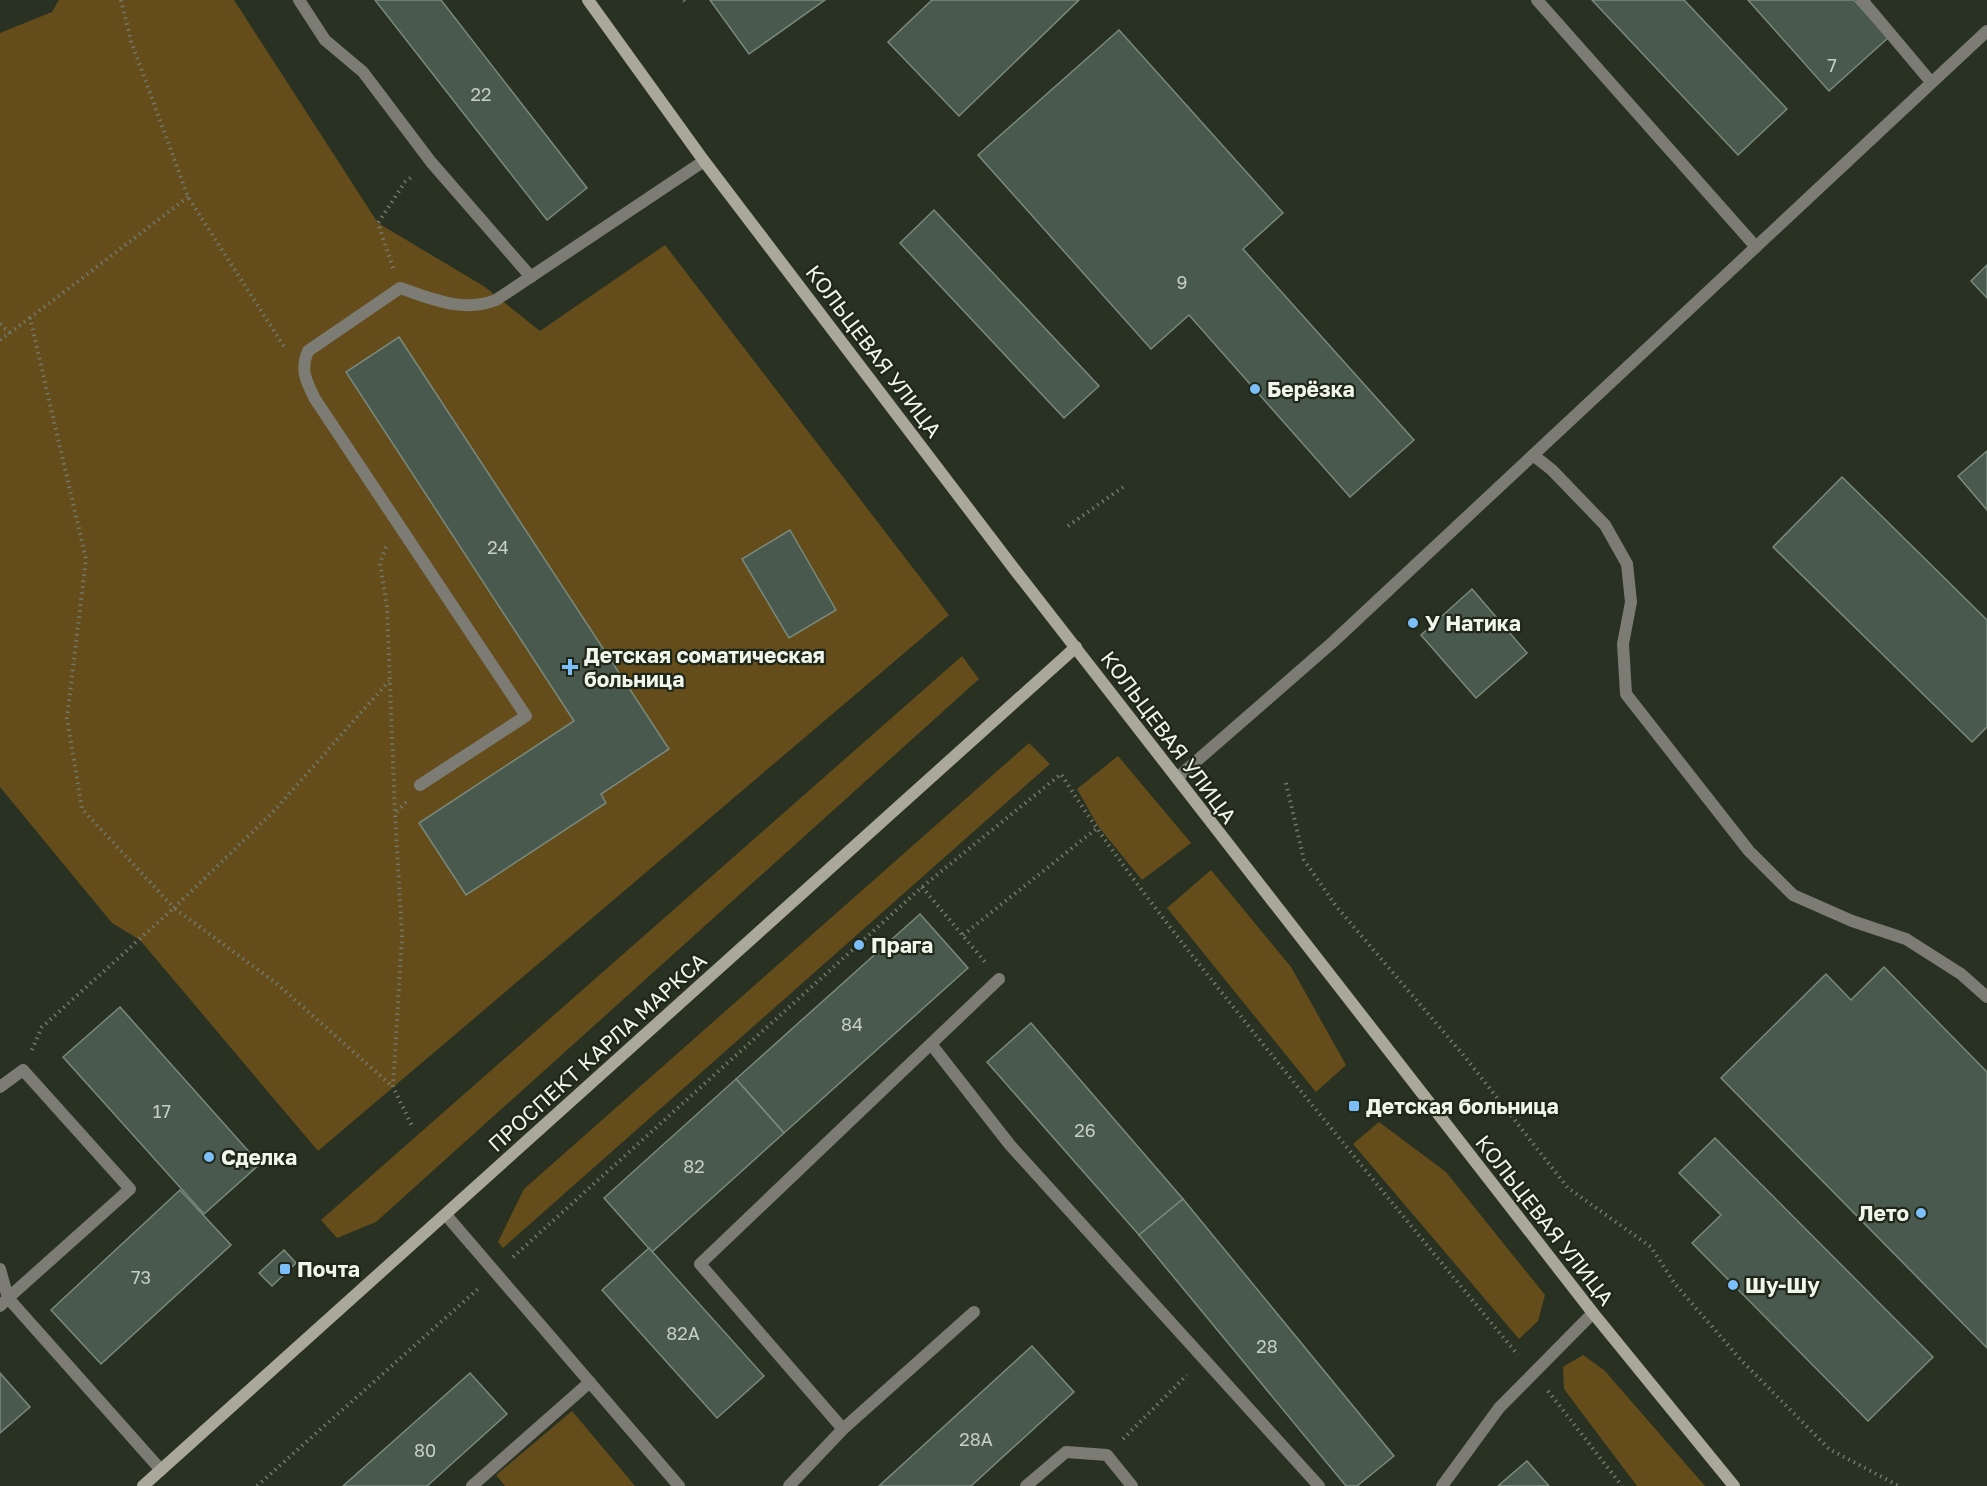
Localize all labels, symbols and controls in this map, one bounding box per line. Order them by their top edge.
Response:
house number: 7 [1827,54,1837,76]
house number: 22 [471,83,491,105]
street label: КОЛЬЦЕВАЯ УЛИЦА [801,260,947,442]
house number: 9 [1177,271,1187,293]
place label: Берёзка [1267,376,1355,402]
marker: Берёзка [1248,382,1262,396]
house number: 24 [487,536,509,558]
place label: У Натика [1425,610,1521,636]
marker: У Натика [1406,616,1420,630]
place label: Детская соматическая больница [584,642,825,692]
street label: КОЛЬЦЕВАЯ УЛИЦА [1096,646,1242,828]
marker: Детская соматическая больница [561,658,579,676]
place label: Прага [871,932,933,958]
marker: Прага [852,938,866,952]
street label: ПРОСПЕКТ КАРЛА МАРКСА [482,947,712,1157]
house number: 84 [841,1013,863,1035]
place label: Детская больница [1366,1093,1559,1119]
marker: Детская больница [1347,1099,1361,1113]
house number: 17 [153,1100,171,1122]
house number: 26 [1074,1119,1096,1141]
street label: КОЛЬЦЕВАЯ УЛИЦА [1470,1130,1620,1310]
place label: Сделка [221,1144,297,1170]
marker: Сделка [202,1150,216,1164]
house number: 82 [683,1155,705,1177]
place label: Лето [1858,1200,1909,1226]
marker: Лето [1914,1206,1928,1220]
place label: Почта [297,1256,360,1282]
marker: Почта [278,1262,292,1276]
house number: 73 [131,1266,151,1288]
place label: Шу-Шу [1745,1272,1820,1298]
marker: Шу-Шу [1726,1278,1740,1292]
house number: 82А [666,1322,700,1344]
house number: 28 [1256,1335,1278,1357]
house number: 28А [959,1428,993,1450]
house number: 80 [414,1439,436,1461]

